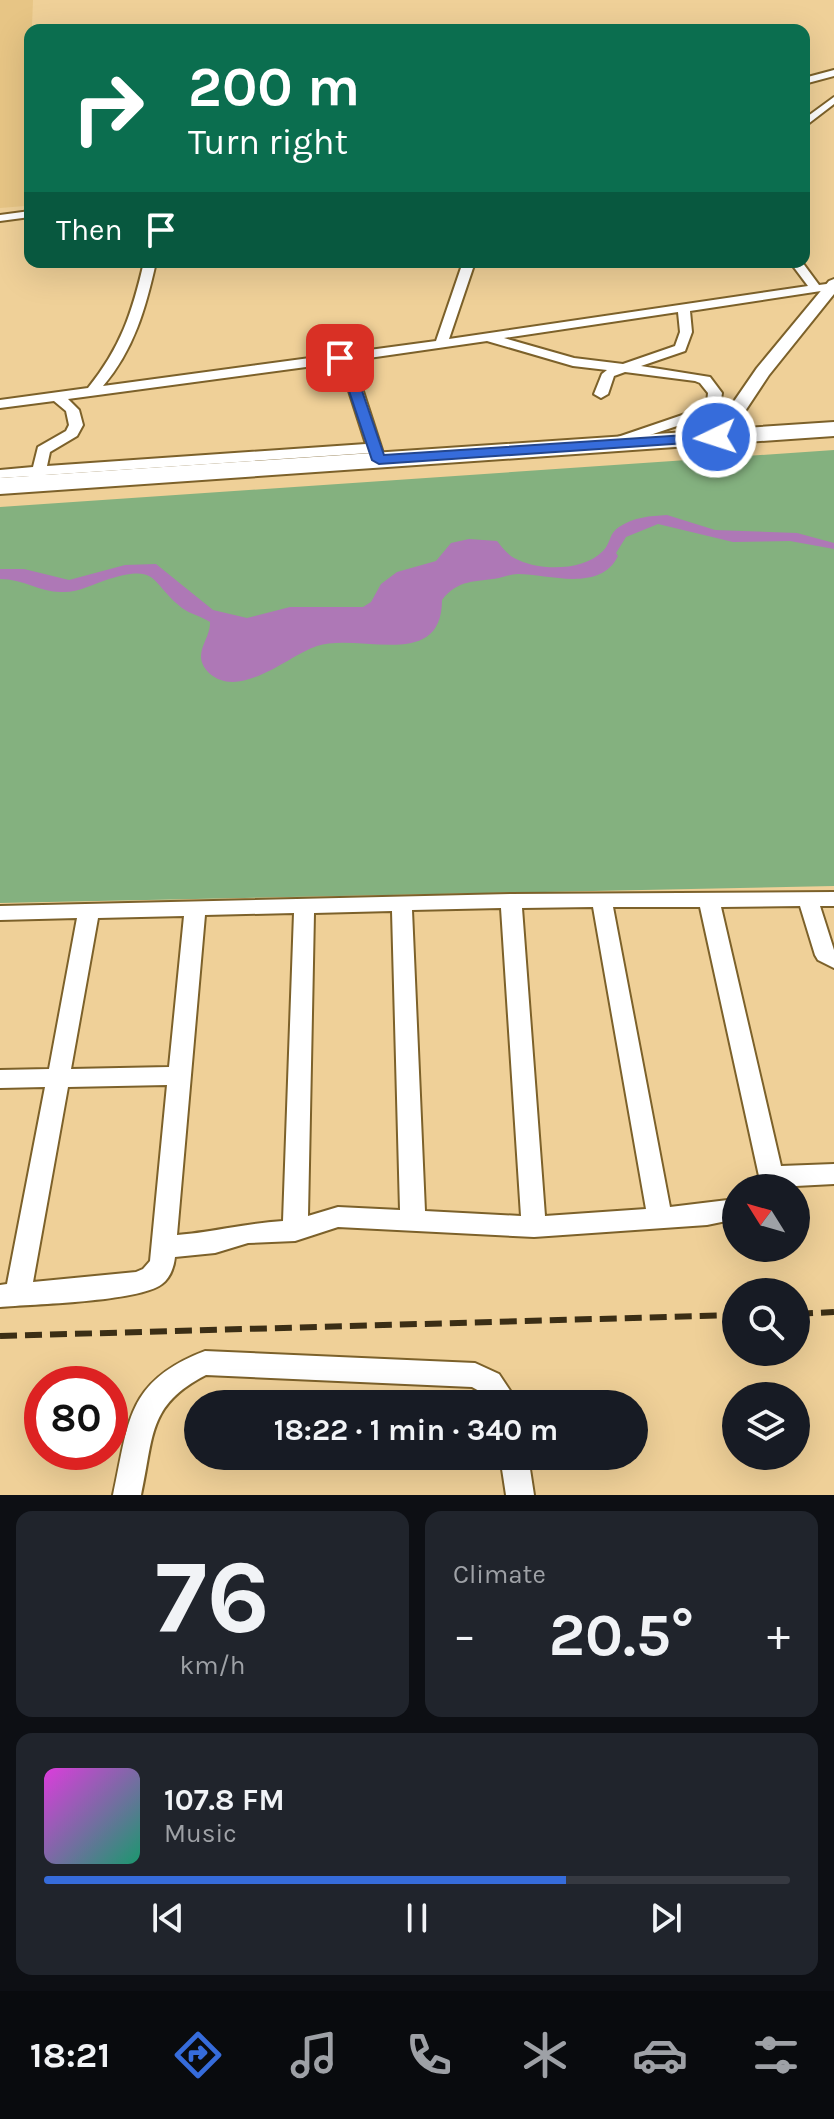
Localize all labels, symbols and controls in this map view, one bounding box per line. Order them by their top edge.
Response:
text: 200 m [188,54,360,119]
icon: right [56,56,160,160]
text: Turn right [188,121,348,163]
icon: arrive [139,208,183,252]
text: Then [56,212,123,248]
pin [306,324,374,392]
icon: arrive [318,336,362,380]
position arrow [674,395,758,479]
north arrow [722,1174,810,1262]
map controls [722,1174,810,1470]
button: search [722,1278,810,1366]
speed limit sign: 80 [24,1366,128,1470]
button: layers [722,1382,810,1470]
text: 18:22 · 1 min · 340 m [274,1412,558,1448]
text: 76 [155,1537,270,1658]
text: Climate [453,1559,546,1590]
text: 20.5° [549,1600,694,1670]
text: − [453,1610,476,1661]
text: + [767,1610,790,1661]
text: km/h [180,1650,245,1681]
text: 107.8 FM [164,1782,285,1818]
text: Music [164,1818,237,1849]
icon: previous [146,1896,190,1940]
icon: pause [395,1896,439,1940]
icon: next [644,1896,688,1940]
icon: directions [170,2027,226,2083]
icon: music [286,2027,342,2083]
icon: phone [401,2027,457,2083]
icon: climate [517,2027,573,2083]
icon: car [632,2027,688,2083]
icon: filters [748,2027,804,2083]
text: 18:21 [30,2034,110,2076]

